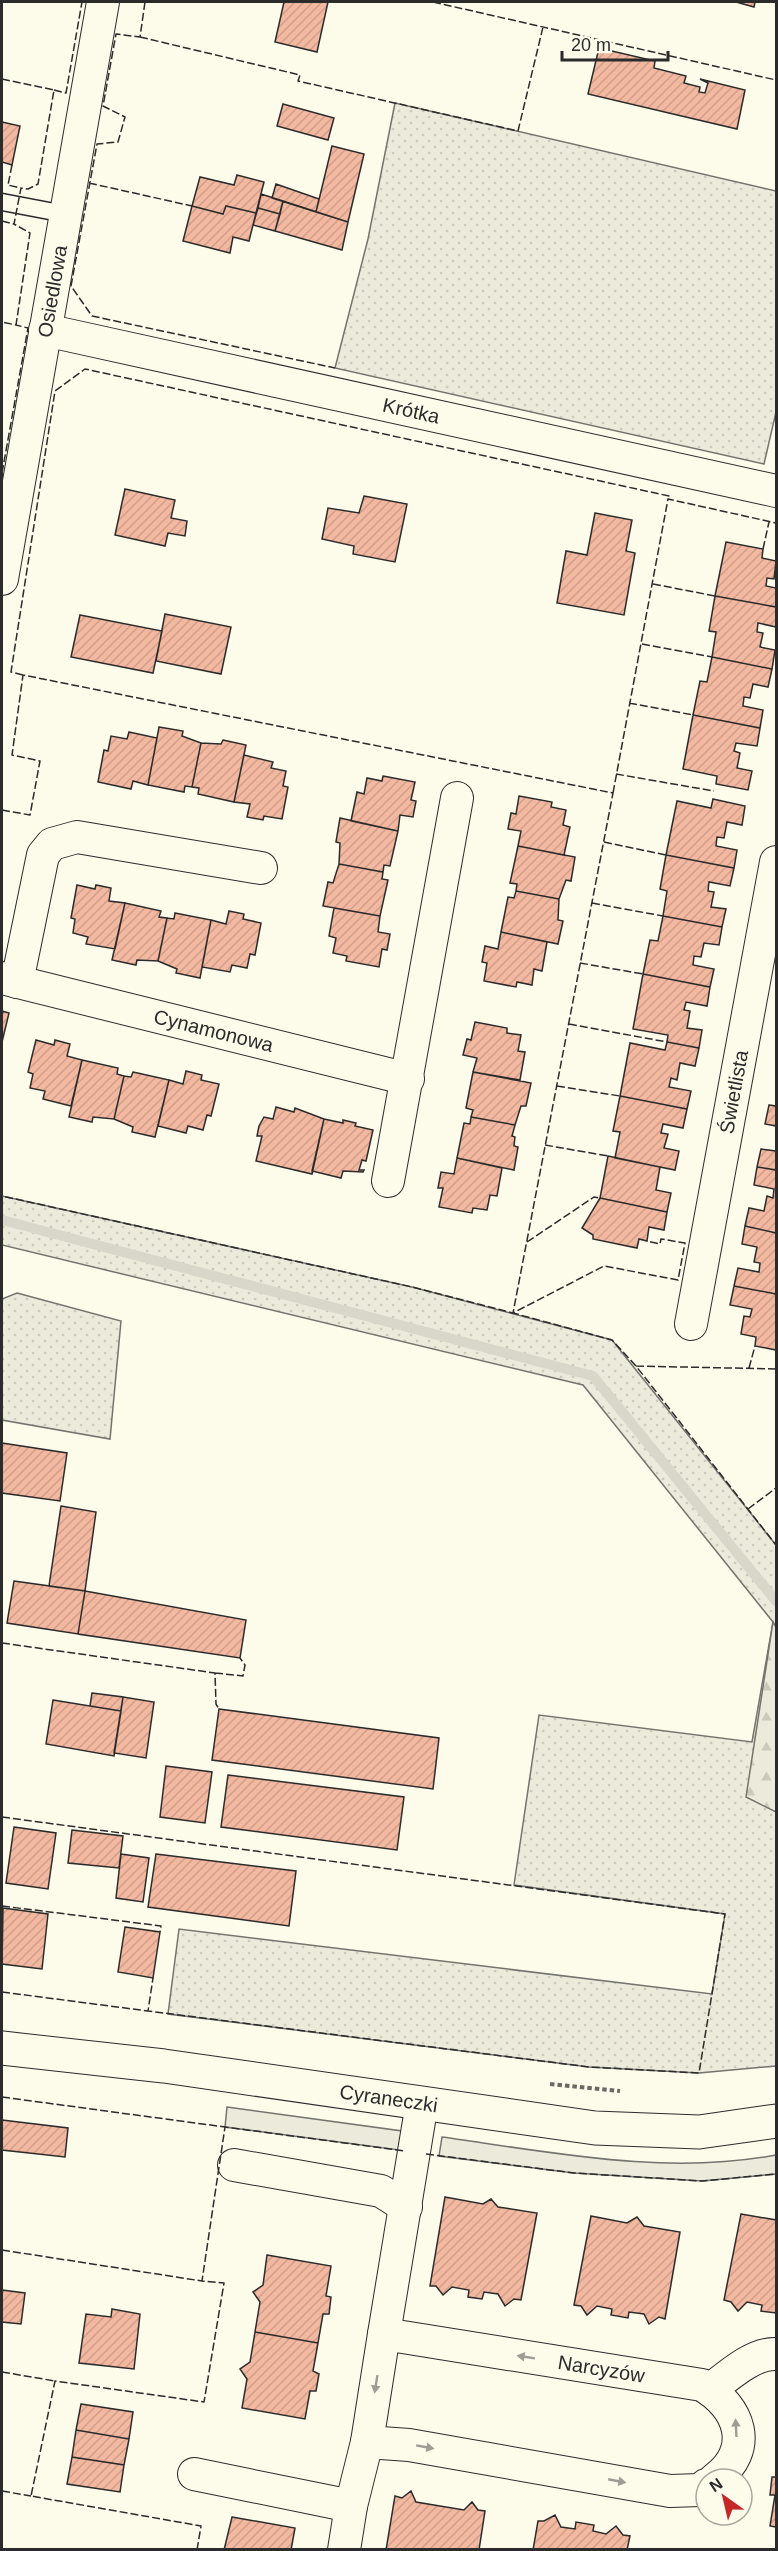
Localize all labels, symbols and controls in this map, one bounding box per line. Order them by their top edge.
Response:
scale bar [562,24,668,62]
text: 20 m [571,35,611,55]
street label: Osiedlowa [33,243,71,339]
street label: Krótka [381,394,443,428]
street label: Cynamonowa [152,1005,276,1056]
street label: Świetlista [714,1047,752,1135]
street label: Cyraneczki [338,2080,439,2116]
street label: Narcyzów [556,2351,647,2387]
one-way arrow [517,2352,536,2361]
one-way arrow [372,2374,381,2393]
one-way arrow [732,2419,741,2438]
one-way arrow [416,2443,435,2452]
north arrow [694,2467,754,2527]
text: N [706,2475,725,2495]
one-way arrow [608,2477,627,2486]

